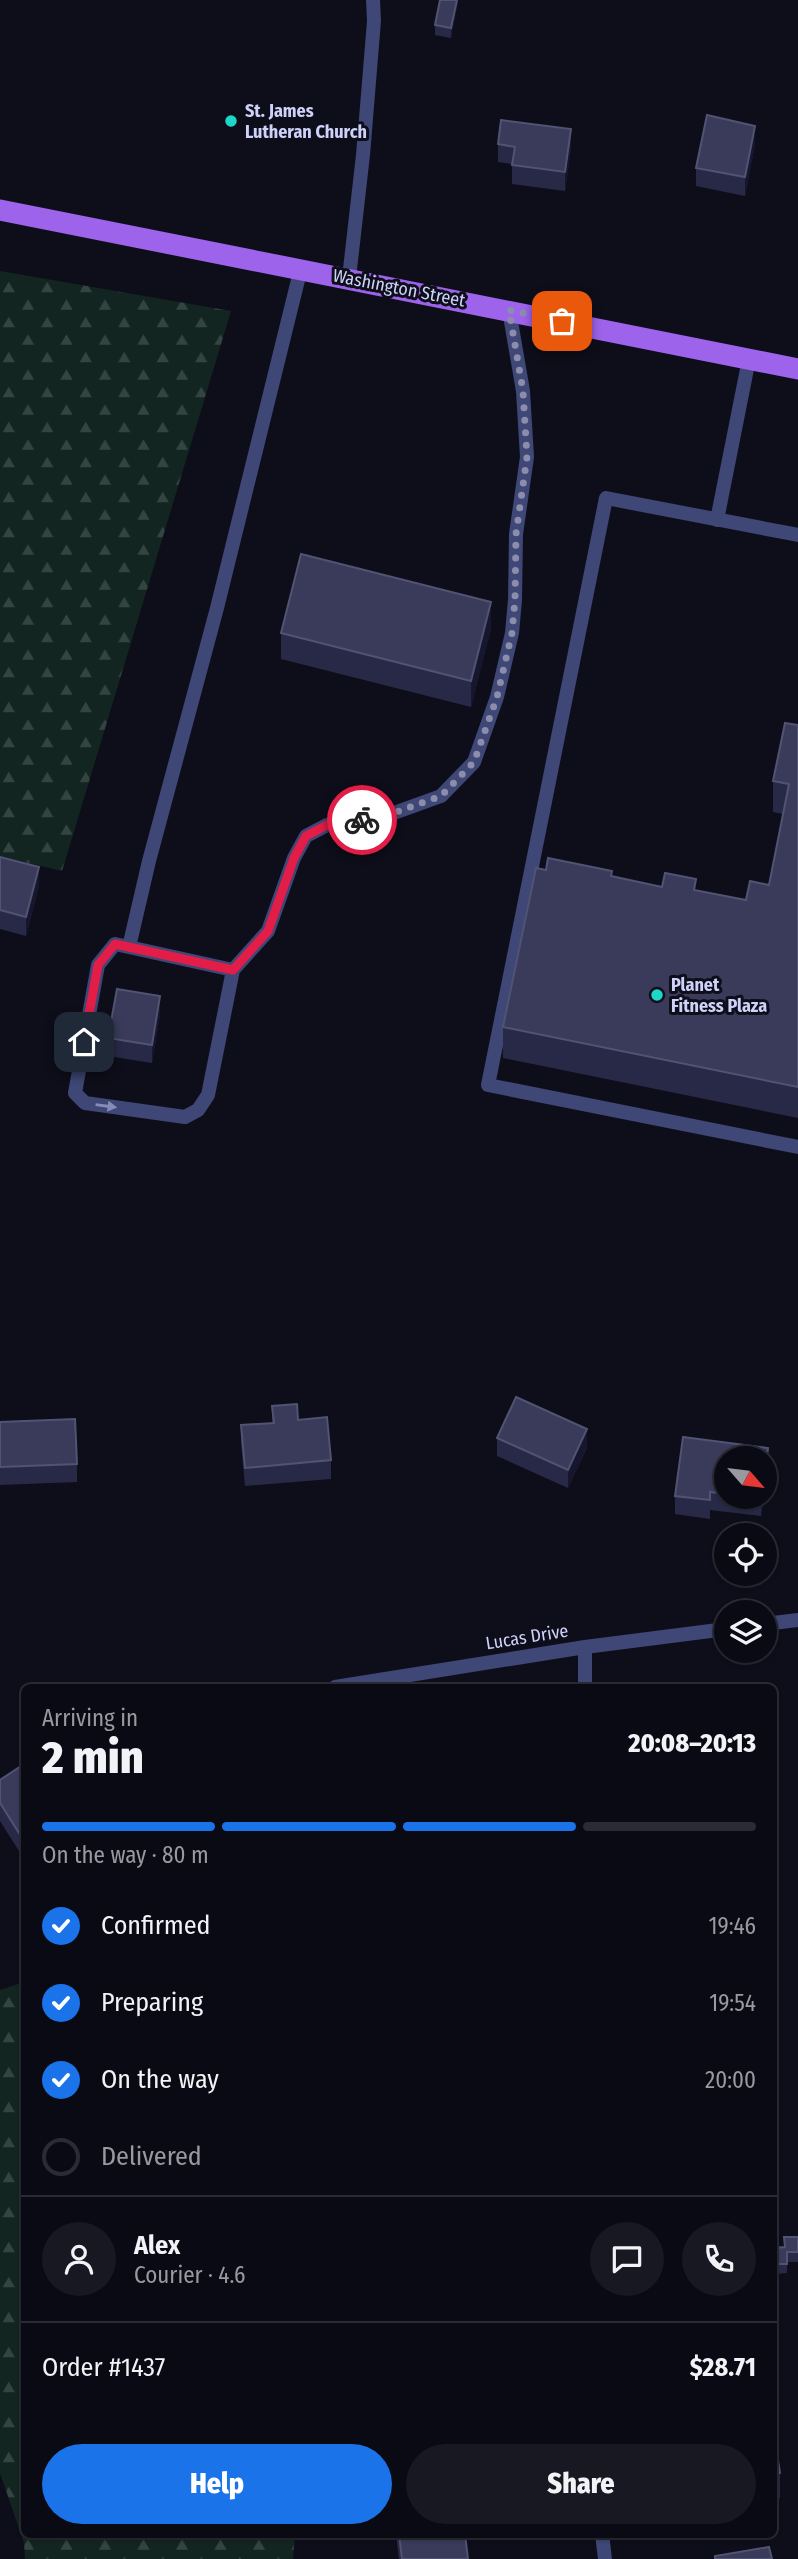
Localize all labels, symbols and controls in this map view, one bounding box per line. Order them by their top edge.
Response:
place label: St. James Lutheran Church [245,100,367,143]
marker: St. James Lutheran Church [223,113,239,129]
street label: Washington Street [331,264,467,312]
pin [532,291,592,351]
icon: bag [543,302,581,340]
courier [327,785,397,855]
icon: bike [343,801,381,839]
place label: Planet Fitness Plaza [671,974,767,1017]
marker: Planet Fitness Plaza [649,987,665,1003]
pin [54,1012,114,1072]
icon: home [65,1023,103,1061]
one-way arrow [95,1101,117,1112]
north arrow [714,1446,777,1508]
map controls [714,1446,777,1663]
button: locate [714,1523,777,1586]
button: layers [714,1600,777,1663]
street label: Lucas Drive [484,1620,570,1654]
text: Arriving in [42,1704,138,1732]
text: 20:08–20:13 [628,1728,756,1759]
text: 2 min [42,1730,144,1785]
text: On the way · 80 m [42,1841,209,1869]
icon: check [42,1907,80,1945]
text: Confirmed [101,1910,211,1941]
text: 19:46 [709,1912,756,1940]
icon: check [42,1984,80,2022]
text: Preparing [101,1987,203,2018]
text: 19:54 [709,1989,756,2017]
icon: check [42,2061,80,2099]
text: On the way [101,2064,219,2095]
text: 20:00 [705,2066,756,2094]
text: Delivered [101,2141,202,2172]
button: person [42,2222,116,2296]
button: chat [590,2222,664,2296]
button: phone [682,2222,756,2296]
text: Alex [134,2230,180,2261]
text: Courier · 4.6 [134,2261,245,2289]
text: Order #1437 [42,2352,165,2383]
text: $28.71 [690,2352,756,2383]
button: Help [42,2444,392,2524]
button: Share [406,2444,756,2524]

